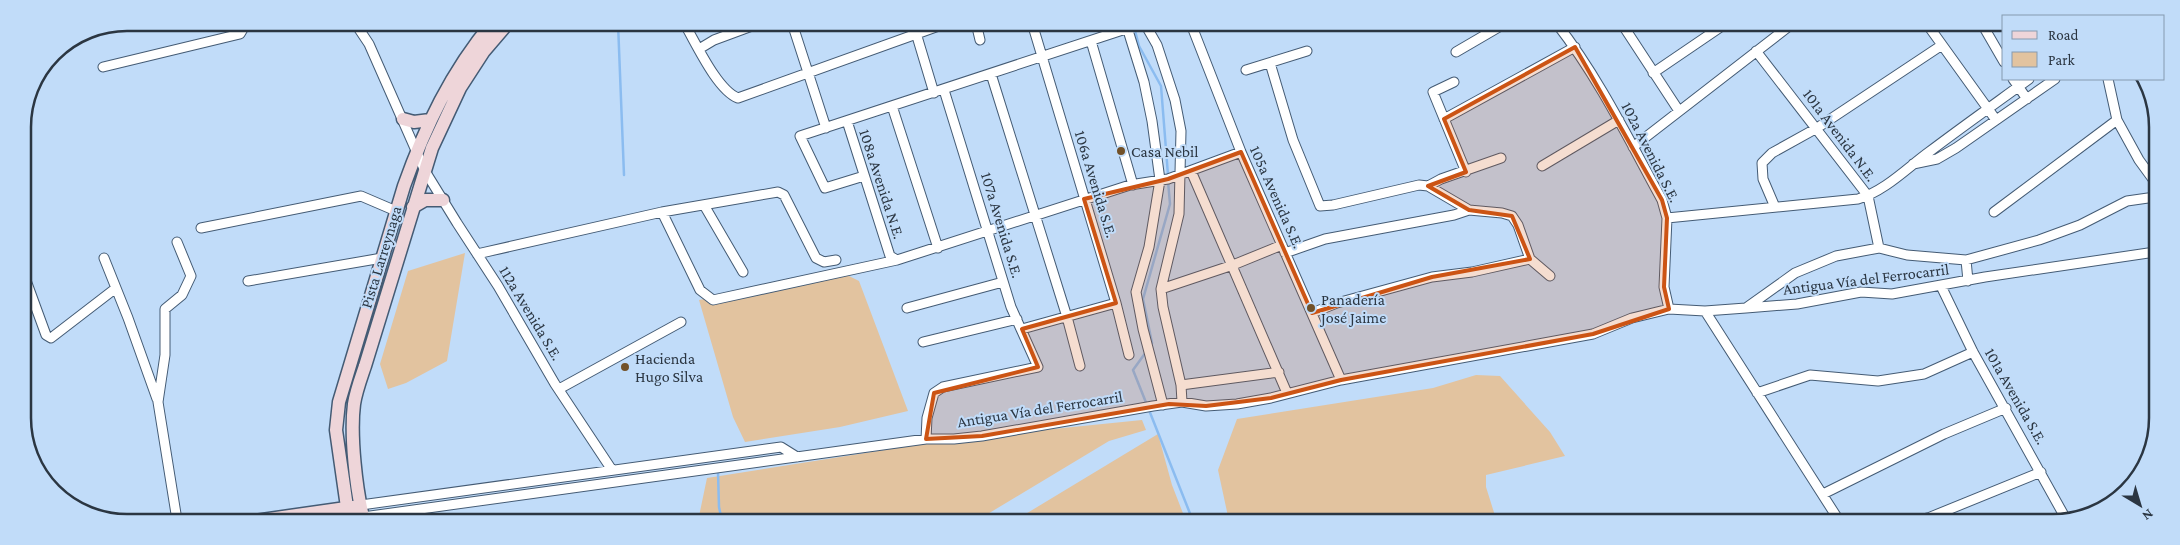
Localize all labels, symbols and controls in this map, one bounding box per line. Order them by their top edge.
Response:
legend [2002,15,2165,80]
text: Road [2048,27,2079,43]
text: Park [2048,52,2075,68]
street label: 101a Avenida N.E. [1800,86,1880,184]
street label: 102a Avenida S.E. [1618,99,1684,205]
street label: 108a Avenida N.E. [856,127,908,241]
street label: 106a Avenida S.E. [1072,128,1120,240]
place label: Casa Nebil [1131,143,1198,160]
street label: 105a Avenida S.E. [1247,143,1307,251]
marker: Casa Nebil [1115,145,1127,157]
street label: 107a Avenida S.E. [978,170,1026,280]
street label: Pista Larreynaga [357,203,406,310]
street label: Antigua Vía del Ferrocarril [1782,260,1950,299]
street label: 112a Avenida S.E. [496,263,566,363]
place label: Panadería José Jaime [1319,291,1386,327]
marker: Panadería José Jaime [1305,302,1317,314]
street label: 101a Avenida S.E. [1982,345,2050,447]
place label: Hacienda Hugo Silva [635,350,704,386]
marker: Hacienda Hugo Silva [619,361,631,373]
street label: Antigua Vía del Ferrocarril [956,388,1124,431]
north arrow [2115,480,2165,530]
text: N [2139,506,2157,525]

